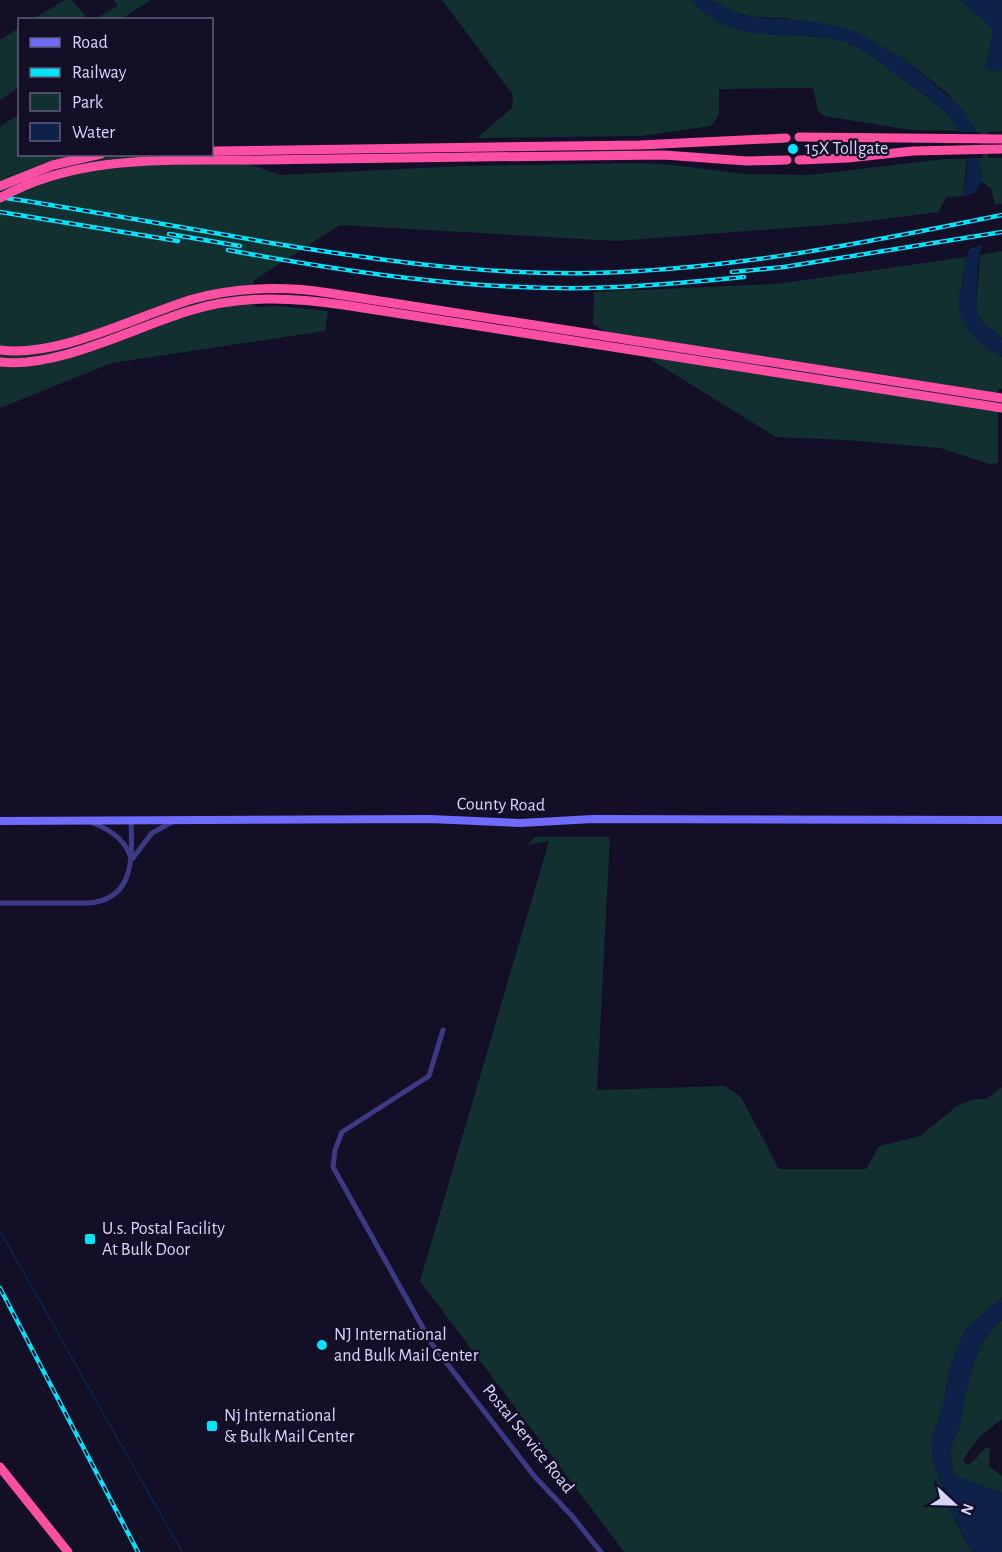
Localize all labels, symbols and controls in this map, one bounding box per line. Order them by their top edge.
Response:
legend [18,18,213,156]
text: Road [72,34,108,52]
text: Railway [72,64,127,82]
text: Park [72,94,104,112]
text: Water [72,124,115,142]
place label: 15X Tollgate [805,140,888,158]
marker: 15X Tollgate [786,142,800,156]
street label: County Road [457,795,545,815]
place label: U.s. Postal Facility At Bulk Door [102,1220,225,1259]
marker: U.s. Postal Facility At Bulk Door [83,1232,97,1246]
place label: NJ International and Bulk Mail Center [334,1326,479,1365]
marker: NJ International and Bulk Mail Center [315,1338,329,1352]
street label: Postal Service Road [479,1381,577,1497]
place label: Nj International & Bulk Mail Center [224,1407,354,1446]
marker: Nj International & Bulk Mail Center [205,1419,219,1433]
north arrow [924,1474,984,1534]
text: N [957,1501,976,1517]

